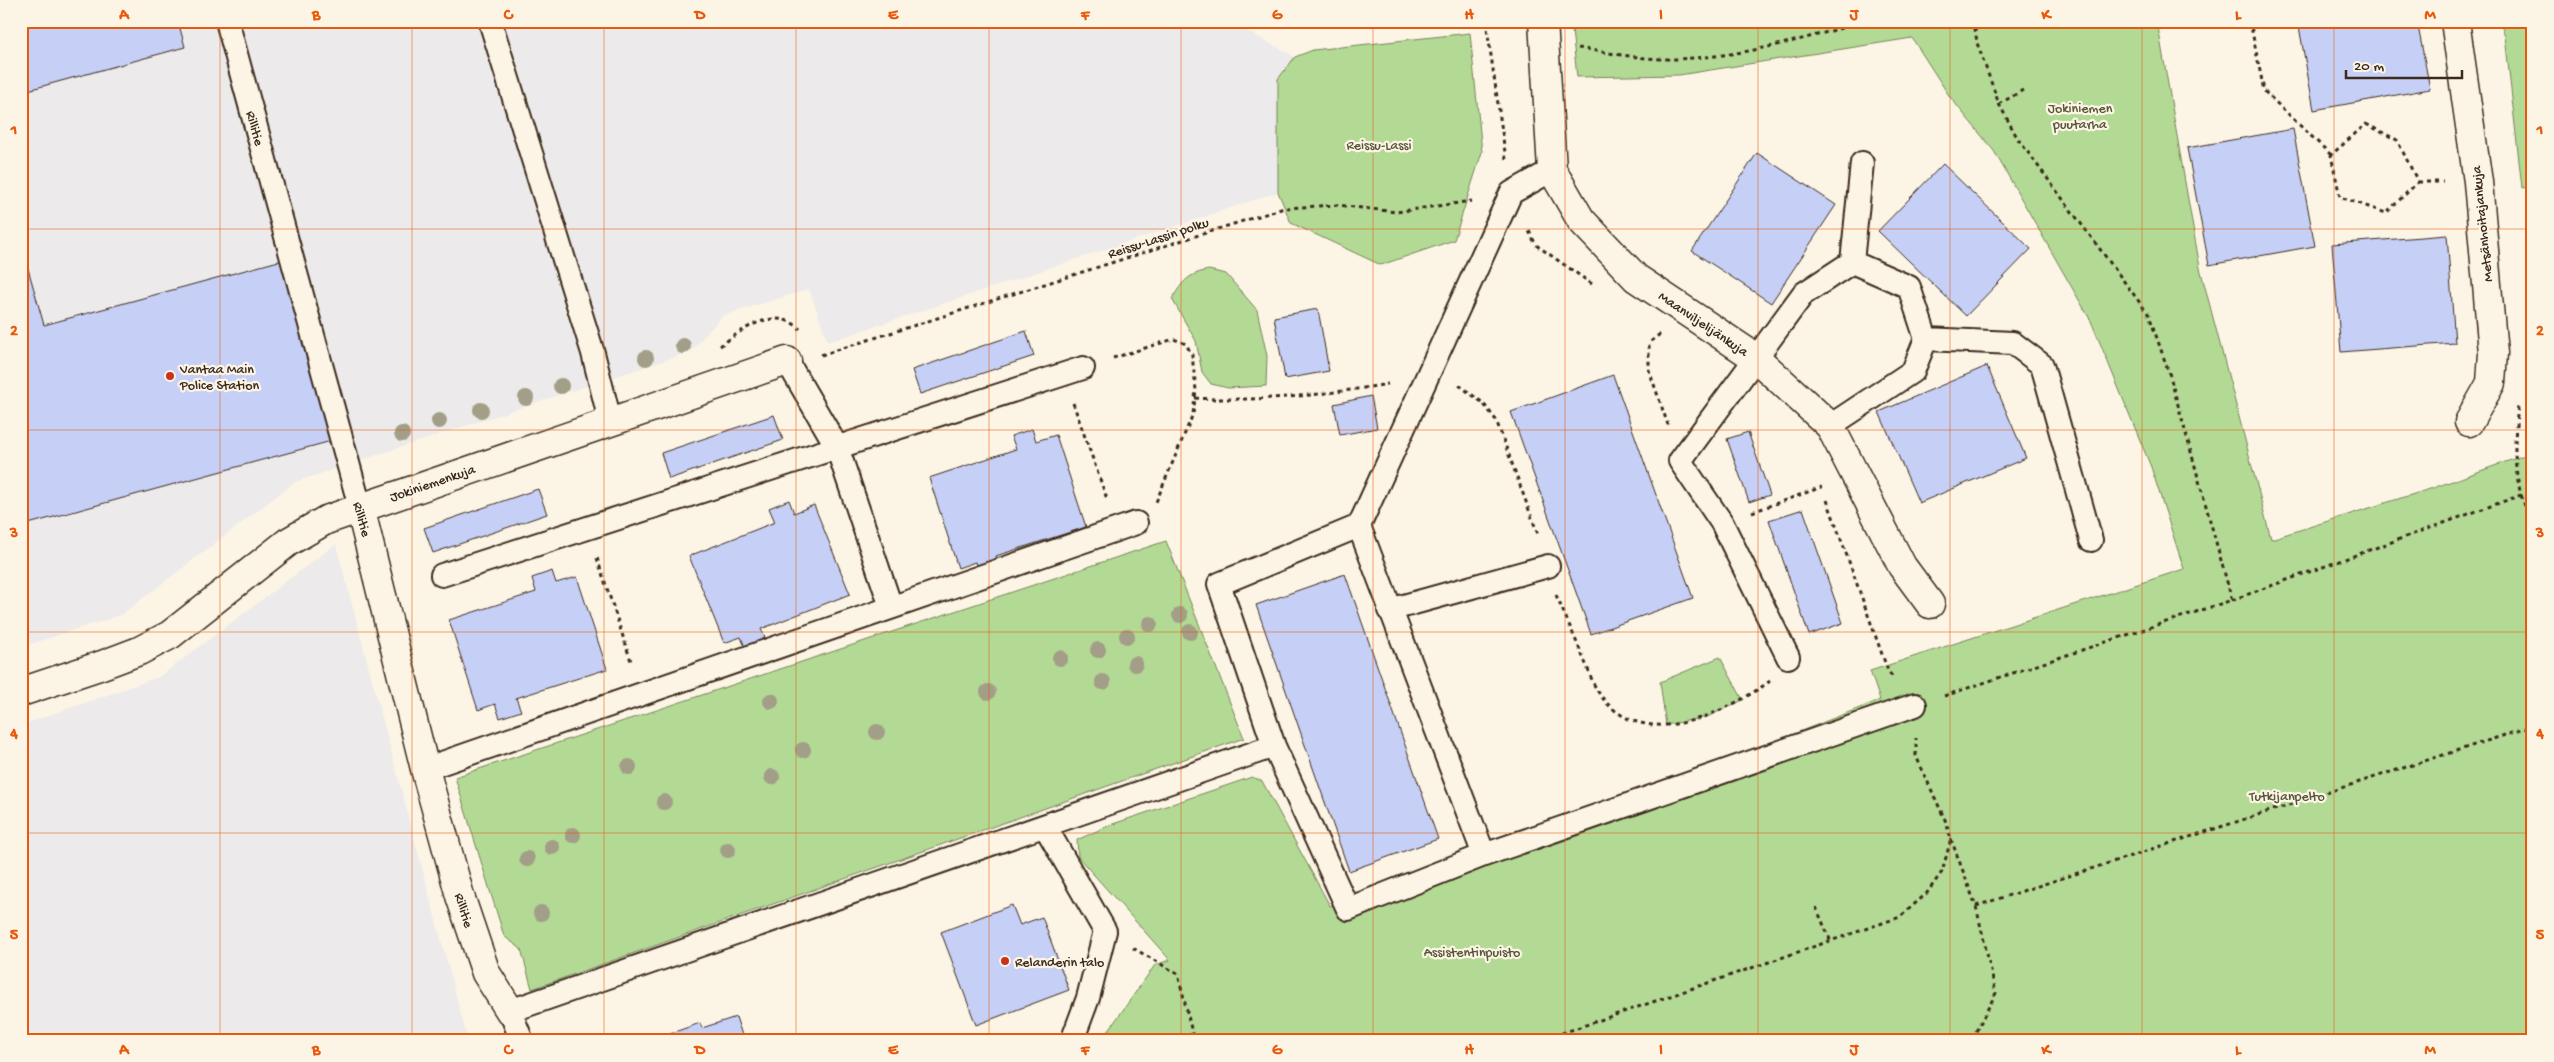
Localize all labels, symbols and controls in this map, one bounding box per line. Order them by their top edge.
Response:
text: A [118,7,130,26]
text: B [311,7,321,26]
text: C [503,7,514,26]
text: D [693,7,706,26]
text: E [888,7,899,26]
text: F [1080,7,1091,26]
text: G [1272,7,1283,26]
text: H [1464,7,1474,26]
text: I [1659,7,1663,26]
text: J [1849,7,1860,26]
text: K [2041,7,2053,26]
text: L [2235,7,2242,26]
text: M [2424,7,2436,26]
scale bar [2346,48,2463,80]
text: 20 m [2354,58,2384,76]
park label: Jokiniemen puutarha [2048,101,2113,134]
street label: Rillitie [241,109,267,149]
text: 1 [10,122,17,141]
text: 1 [2536,122,2543,141]
park label: Reissu-Lassi [1346,138,1412,155]
street label: Metsänhoitajankuja [2469,164,2498,283]
street label: Reissu-Lassin polku [1106,215,1212,264]
street label: Maanviljelijänkuja [1654,289,1752,362]
text: 2 [10,323,18,342]
text: 2 [2536,323,2544,342]
place label: Vantaa Main Police Station [179,362,259,395]
marker: Vantaa Main Police Station [164,370,176,382]
street label: Jokiniemenkuja [388,461,479,507]
street label: Rillitie [348,500,374,540]
text: 3 [9,525,18,544]
text: 3 [2535,525,2544,544]
text: 4 [9,726,18,745]
text: 4 [2535,726,2544,745]
park label: Tutkijanpelto [2248,789,2325,806]
street label: Rillitie [449,891,476,931]
text: 5 [10,927,19,946]
text: 5 [2536,927,2545,946]
park label: Assistentinpuisto [1424,945,1520,962]
marker: Relanderin talo [999,955,1011,967]
place label: Relanderin talo [1015,955,1104,972]
text: A [118,1042,130,1061]
text: B [311,1042,321,1061]
text: C [503,1042,514,1061]
text: D [693,1042,706,1061]
text: E [888,1042,899,1061]
text: F [1080,1042,1091,1061]
text: G [1272,1042,1283,1061]
text: H [1464,1042,1474,1061]
text: I [1659,1042,1663,1061]
text: J [1849,1042,1860,1061]
text: K [2041,1042,2053,1061]
text: L [2235,1042,2242,1061]
text: M [2424,1042,2436,1061]

